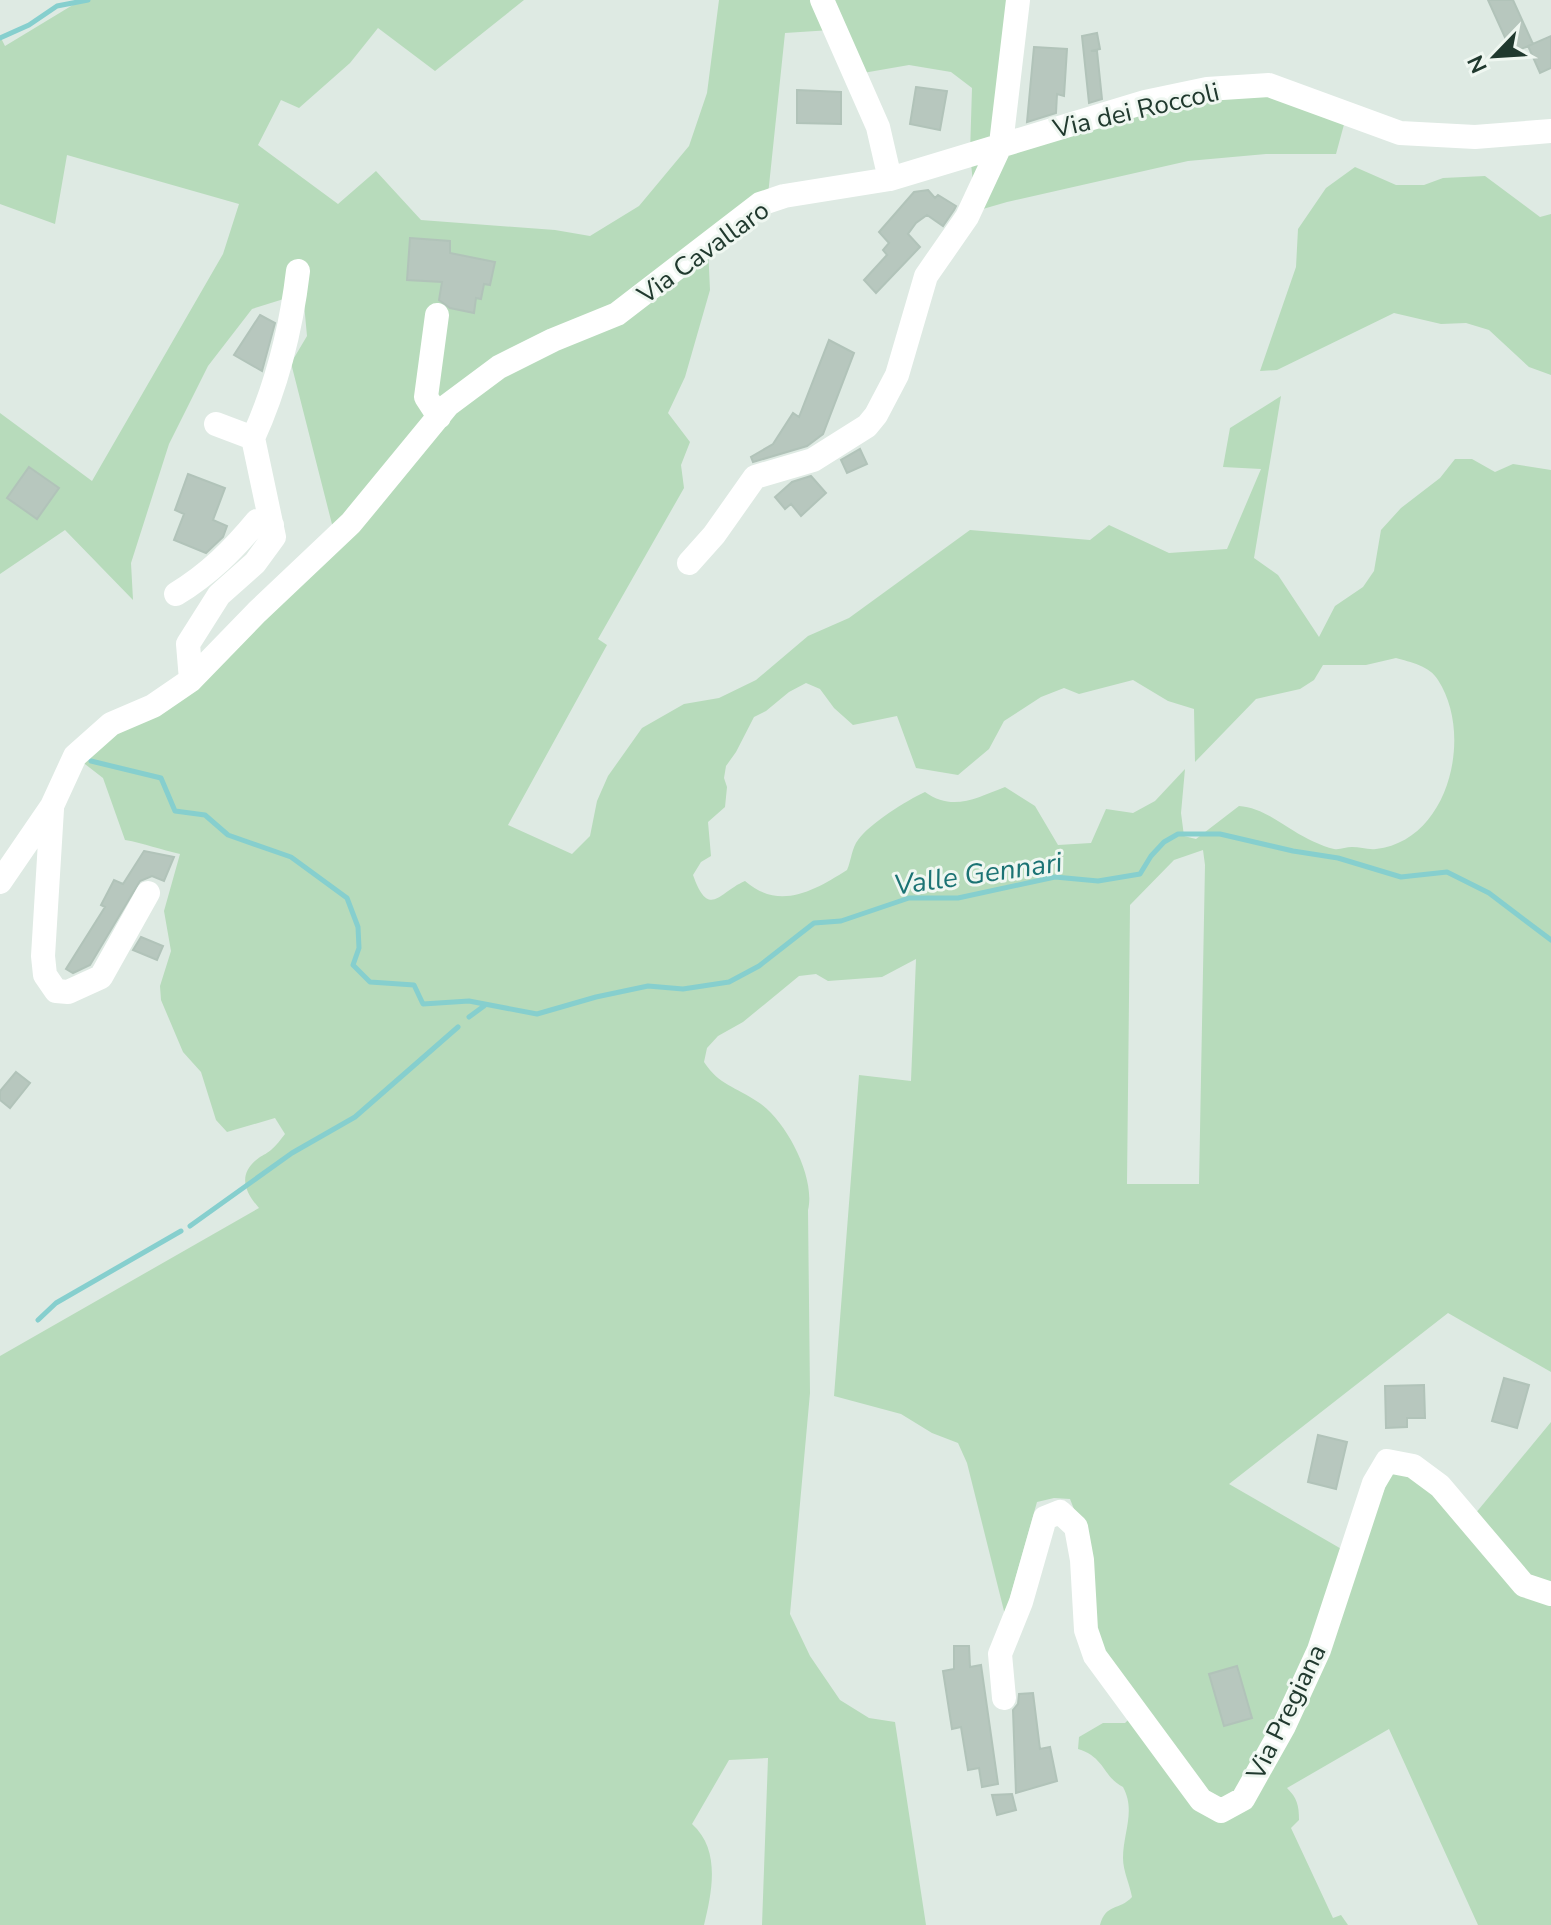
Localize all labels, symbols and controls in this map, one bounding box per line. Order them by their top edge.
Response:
north arrow [1455,16,1535,96]
text: N [1461,50,1495,78]
street label: Via dei Roccoli [1049,74,1223,147]
street label: Via Cavallaro [630,193,776,313]
water label: Valle Gennari [892,843,1065,905]
street label: Via Pregiana [1238,1638,1334,1787]

